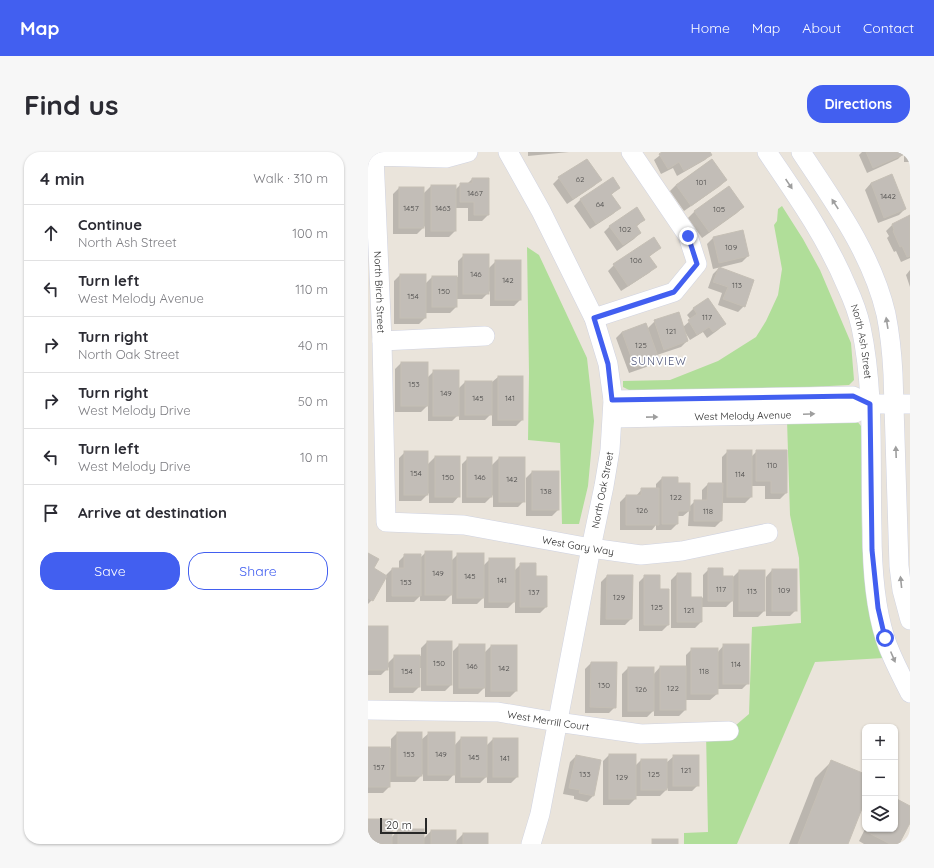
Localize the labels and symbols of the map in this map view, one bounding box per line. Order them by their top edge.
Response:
house number: 62 [576,174,585,184]
house number: 101 [696,177,706,187]
one-way arrow [785,179,793,189]
house number: 1467 [467,188,483,198]
house number: 1442 [880,191,896,201]
house number: 64 [596,199,604,209]
one-way arrow [832,199,839,210]
house number: 1457 [403,203,419,213]
house number: 1463 [435,203,451,213]
house number: 105 [713,204,725,214]
house number: 102 [619,224,632,234]
route end [679,227,697,245]
house number: 109 [725,242,738,252]
street label: North Birch Street [371,251,388,334]
house number: 106 [630,255,643,265]
house number: 146 [470,269,482,279]
house number: 142 [502,275,514,285]
house number: 113 [732,280,742,290]
house number: 150 [438,286,450,296]
house number: 154 [407,291,419,301]
street label: North Ash Street [848,302,875,380]
house number: 117 [702,312,712,322]
one-way arrow [884,317,890,329]
house number: 121 [666,326,676,336]
house number: 125 [635,340,647,350]
district label: SUNVIEW [631,354,687,368]
house number: 153 [408,379,420,389]
house number: 149 [440,388,452,398]
house number: 145 [472,393,484,403]
house number: 141 [505,393,515,403]
street label: West Melody Avenue [694,408,792,423]
one-way arrow [803,411,816,417]
one-way arrow [646,414,659,420]
one-way arrow [893,445,899,458]
street label: North Oak Street [589,450,616,530]
house number: 110 [767,460,778,470]
house number: 154 [410,468,422,478]
house number: 114 [735,469,745,479]
house number: 150 [442,472,454,482]
house number: 146 [474,472,486,482]
house number: 142 [506,474,518,484]
house number: 138 [540,486,552,496]
house number: 122 [670,492,682,502]
house number: 126 [636,505,649,515]
house number: 118 [703,506,713,516]
street label: West Gary Way [541,533,615,558]
house number: 149 [432,568,444,578]
house number: 145 [464,571,476,581]
house number: 141 [497,575,507,585]
one-way arrow [898,576,904,588]
house number: 153 [400,577,412,587]
house number: 117 [716,584,726,594]
house number: 109 [778,585,791,595]
house number: 113 [747,586,757,596]
house number: 137 [528,587,540,597]
house number: 129 [613,592,625,602]
house number: 125 [651,602,663,612]
house number: 121 [684,605,694,615]
route start [876,629,894,647]
one-way arrow [890,651,896,663]
house number: 150 [433,658,445,668]
house number: 114 [731,659,741,669]
house number: 146 [466,661,478,671]
house number: 142 [498,663,510,673]
house number: 154 [401,666,413,676]
house number: 118 [699,666,709,676]
house number: 130 [598,680,610,690]
house number: 122 [667,683,679,693]
house number: 126 [635,684,648,694]
street label: West Merrill Court [506,708,591,734]
house number: 153 [403,749,415,759]
house number: 149 [435,749,447,759]
house number: 145 [468,752,480,762]
house number: 141 [500,753,510,763]
house number: 157 [373,762,385,772]
house number: 121 [681,765,691,775]
house number: 133 [579,769,591,779]
house number: 125 [648,769,660,779]
house number: 129 [616,772,628,782]
scale bar [380,816,427,835]

